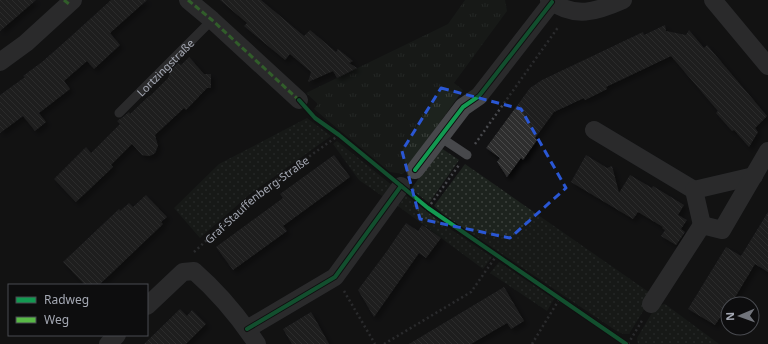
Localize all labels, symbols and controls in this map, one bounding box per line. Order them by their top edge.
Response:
street label: Lortzingstraße [133,35,197,99]
street label: Graf-Stauffenberg-Straße [201,152,312,246]
legend [8,284,148,336]
text: Radweg [44,291,89,308]
north arrow [720,296,760,336]
text: Weg [44,311,69,328]
text: N [722,312,737,321]

